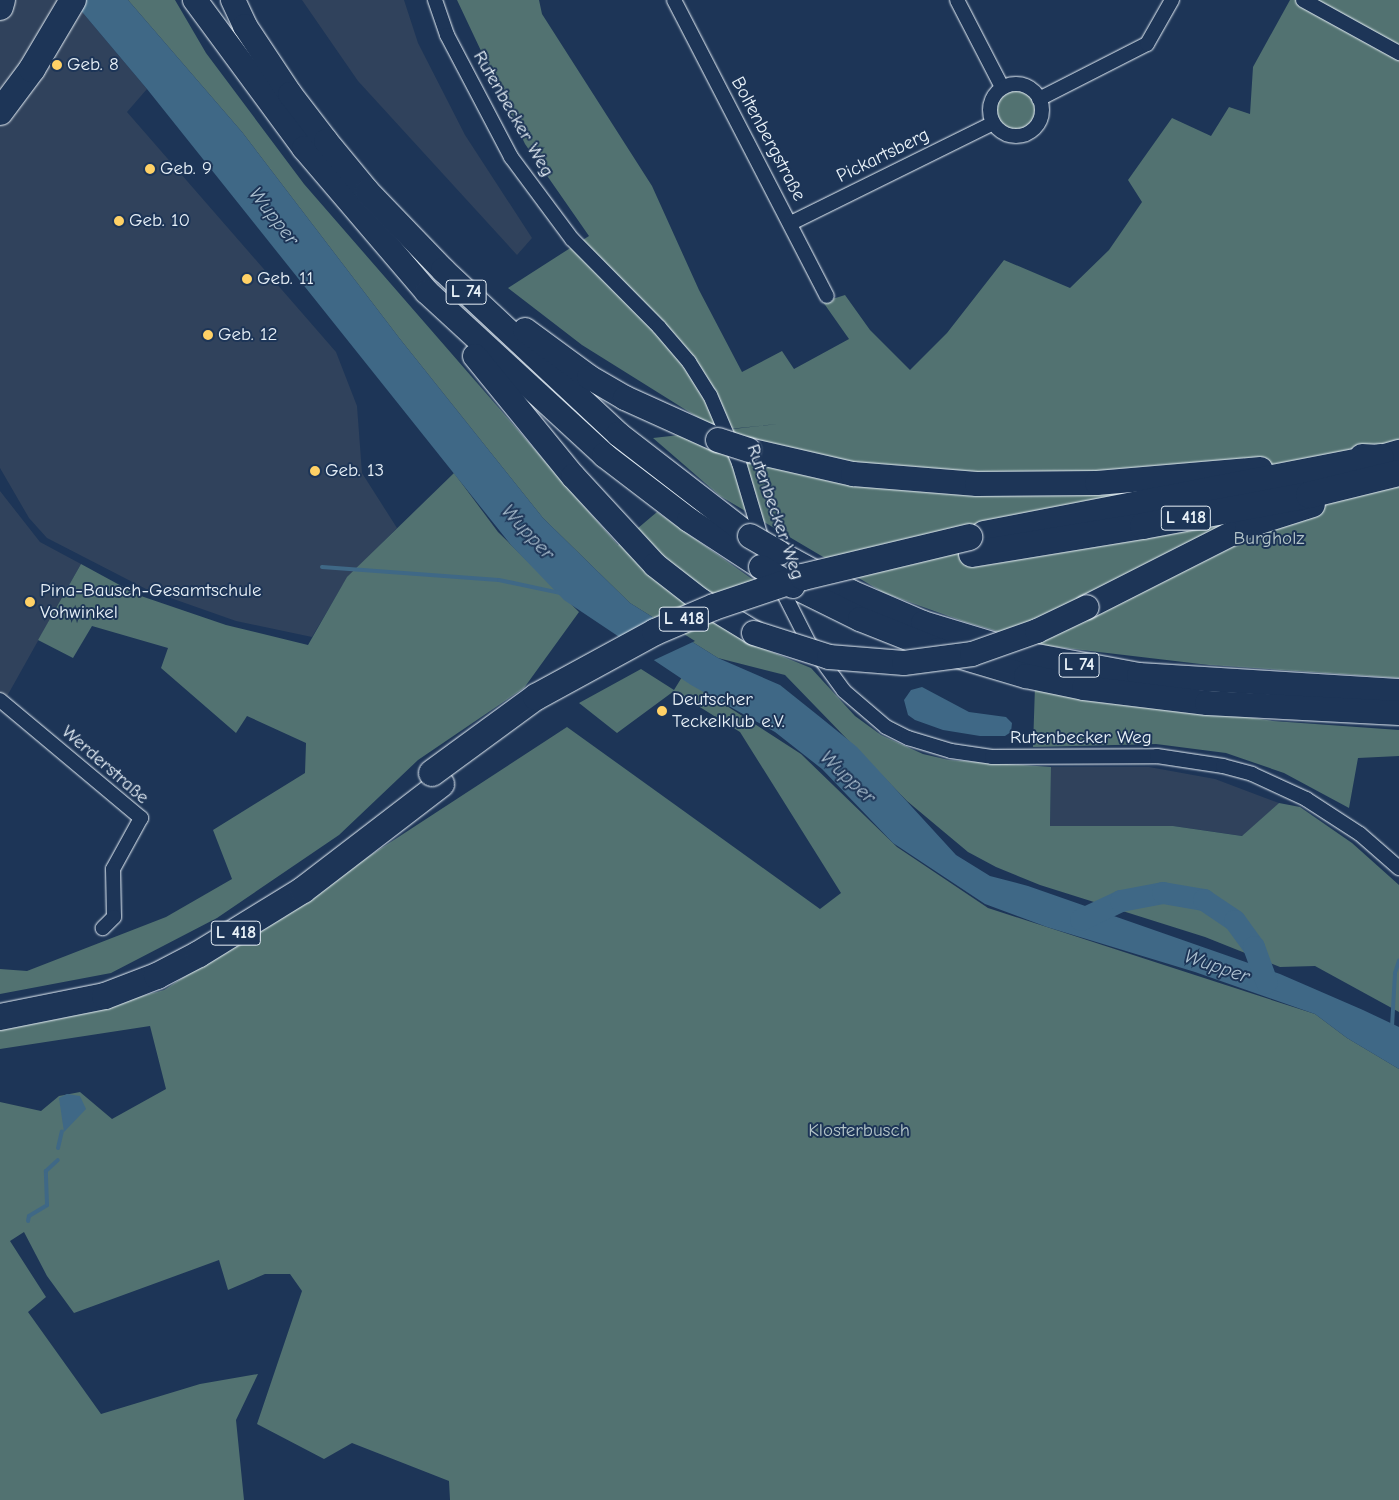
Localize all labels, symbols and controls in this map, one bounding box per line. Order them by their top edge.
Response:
street label: Rutenbecker Weg [468,47,558,181]
place label: Geb. 8 [67,54,119,76]
marker: Geb. 8 [51,59,63,71]
street label: Boltenbergstraße [726,73,810,205]
street label: Pickartsberg [833,124,933,188]
place label: Geb. 9 [160,158,212,180]
marker: Geb. 9 [144,163,156,175]
water label: Wupper [244,182,304,250]
place label: Geb. 10 [129,210,190,232]
marker: Geb. 10 [113,215,125,227]
place label: Geb. 11 [257,268,314,290]
marker: Geb. 11 [241,273,253,285]
road number: L 74 [445,276,487,308]
place label: Geb. 12 [218,324,278,346]
marker: Geb. 12 [202,329,214,341]
street label: Rutenbecker Weg [741,441,809,583]
place label: Geb. 13 [325,460,384,482]
marker: Geb. 13 [309,465,321,477]
water label: Wupper [496,499,560,565]
road number: L 418 [1160,502,1212,534]
park label: Burgholz [1233,528,1305,550]
place label: Pina-Bausch-Gesamtschule Vohwinkel [40,580,262,624]
marker: Pina-Bausch-Gesamtschule Vohwinkel [24,596,36,608]
road number: L 418 [658,604,710,634]
road number: L 74 [1058,650,1100,680]
place label: Deutscher Teckelklub e.V. [672,689,785,733]
marker: Deutscher Teckelklub e.V. [656,705,668,717]
street label: Werderstraße [57,721,153,809]
street label: Rutenbecker Weg [1010,727,1152,749]
water label: Wupper [815,745,881,809]
road number: L 418 [210,918,262,948]
water label: Wupper [1181,944,1253,988]
park label: Klosterbusch [808,1120,910,1142]

